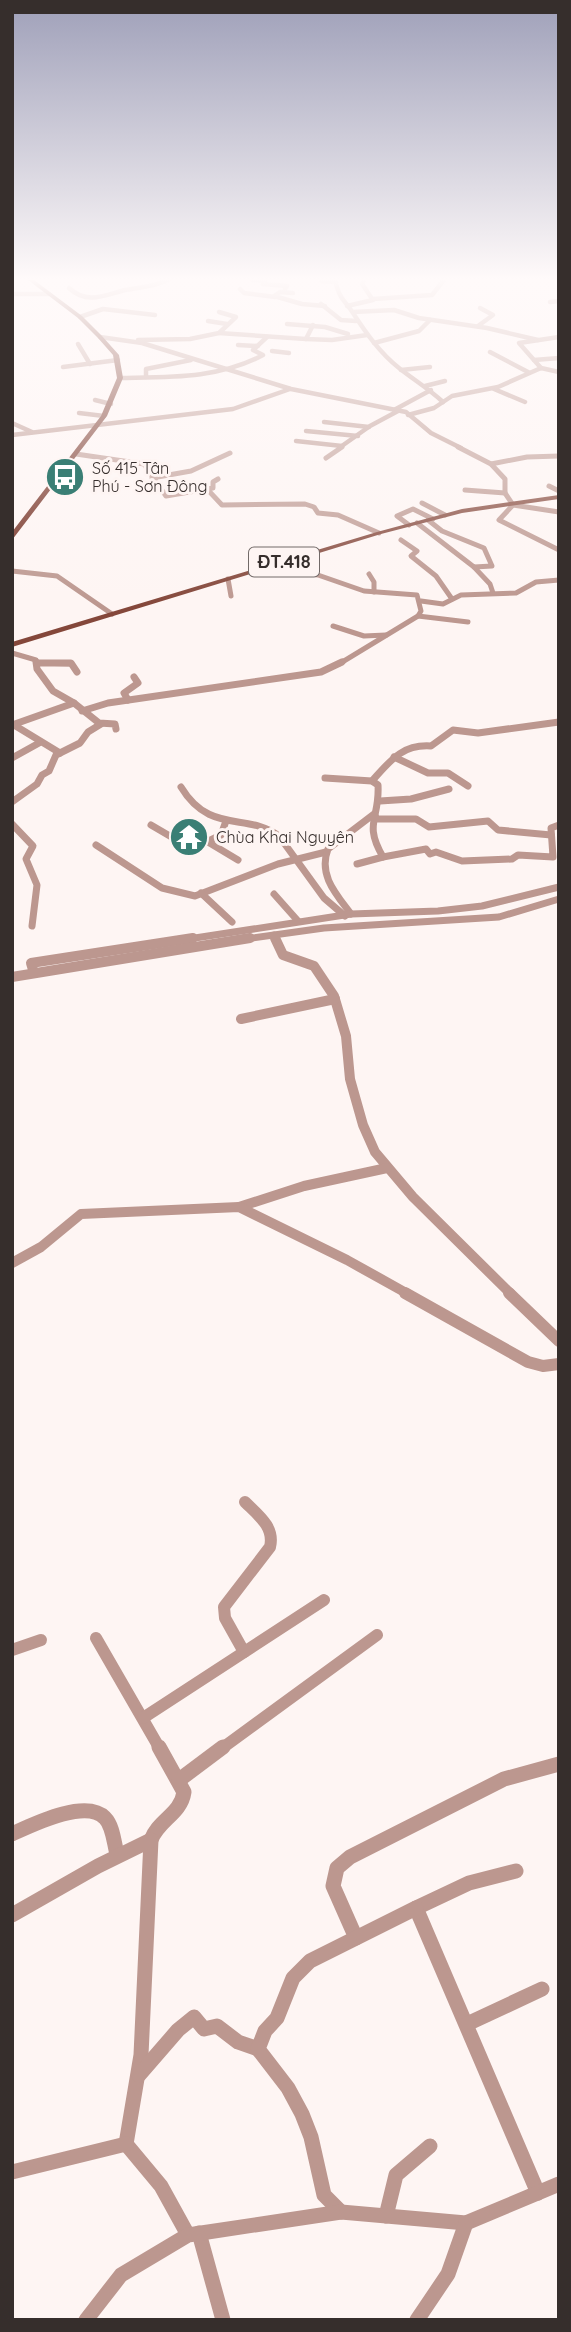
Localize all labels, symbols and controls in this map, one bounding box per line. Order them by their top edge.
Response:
bus stop icon: Số 415 Tân Phú - Sơn Đông [44,456,86,498]
place label: Số 415 Tân Phú - Sơn Đông [92,458,207,496]
road number: ĐT.418 [249,548,319,576]
temple icon: Chùa Khai Nguyên [168,816,210,858]
place label: Chùa Khai Nguyên [216,827,354,847]

